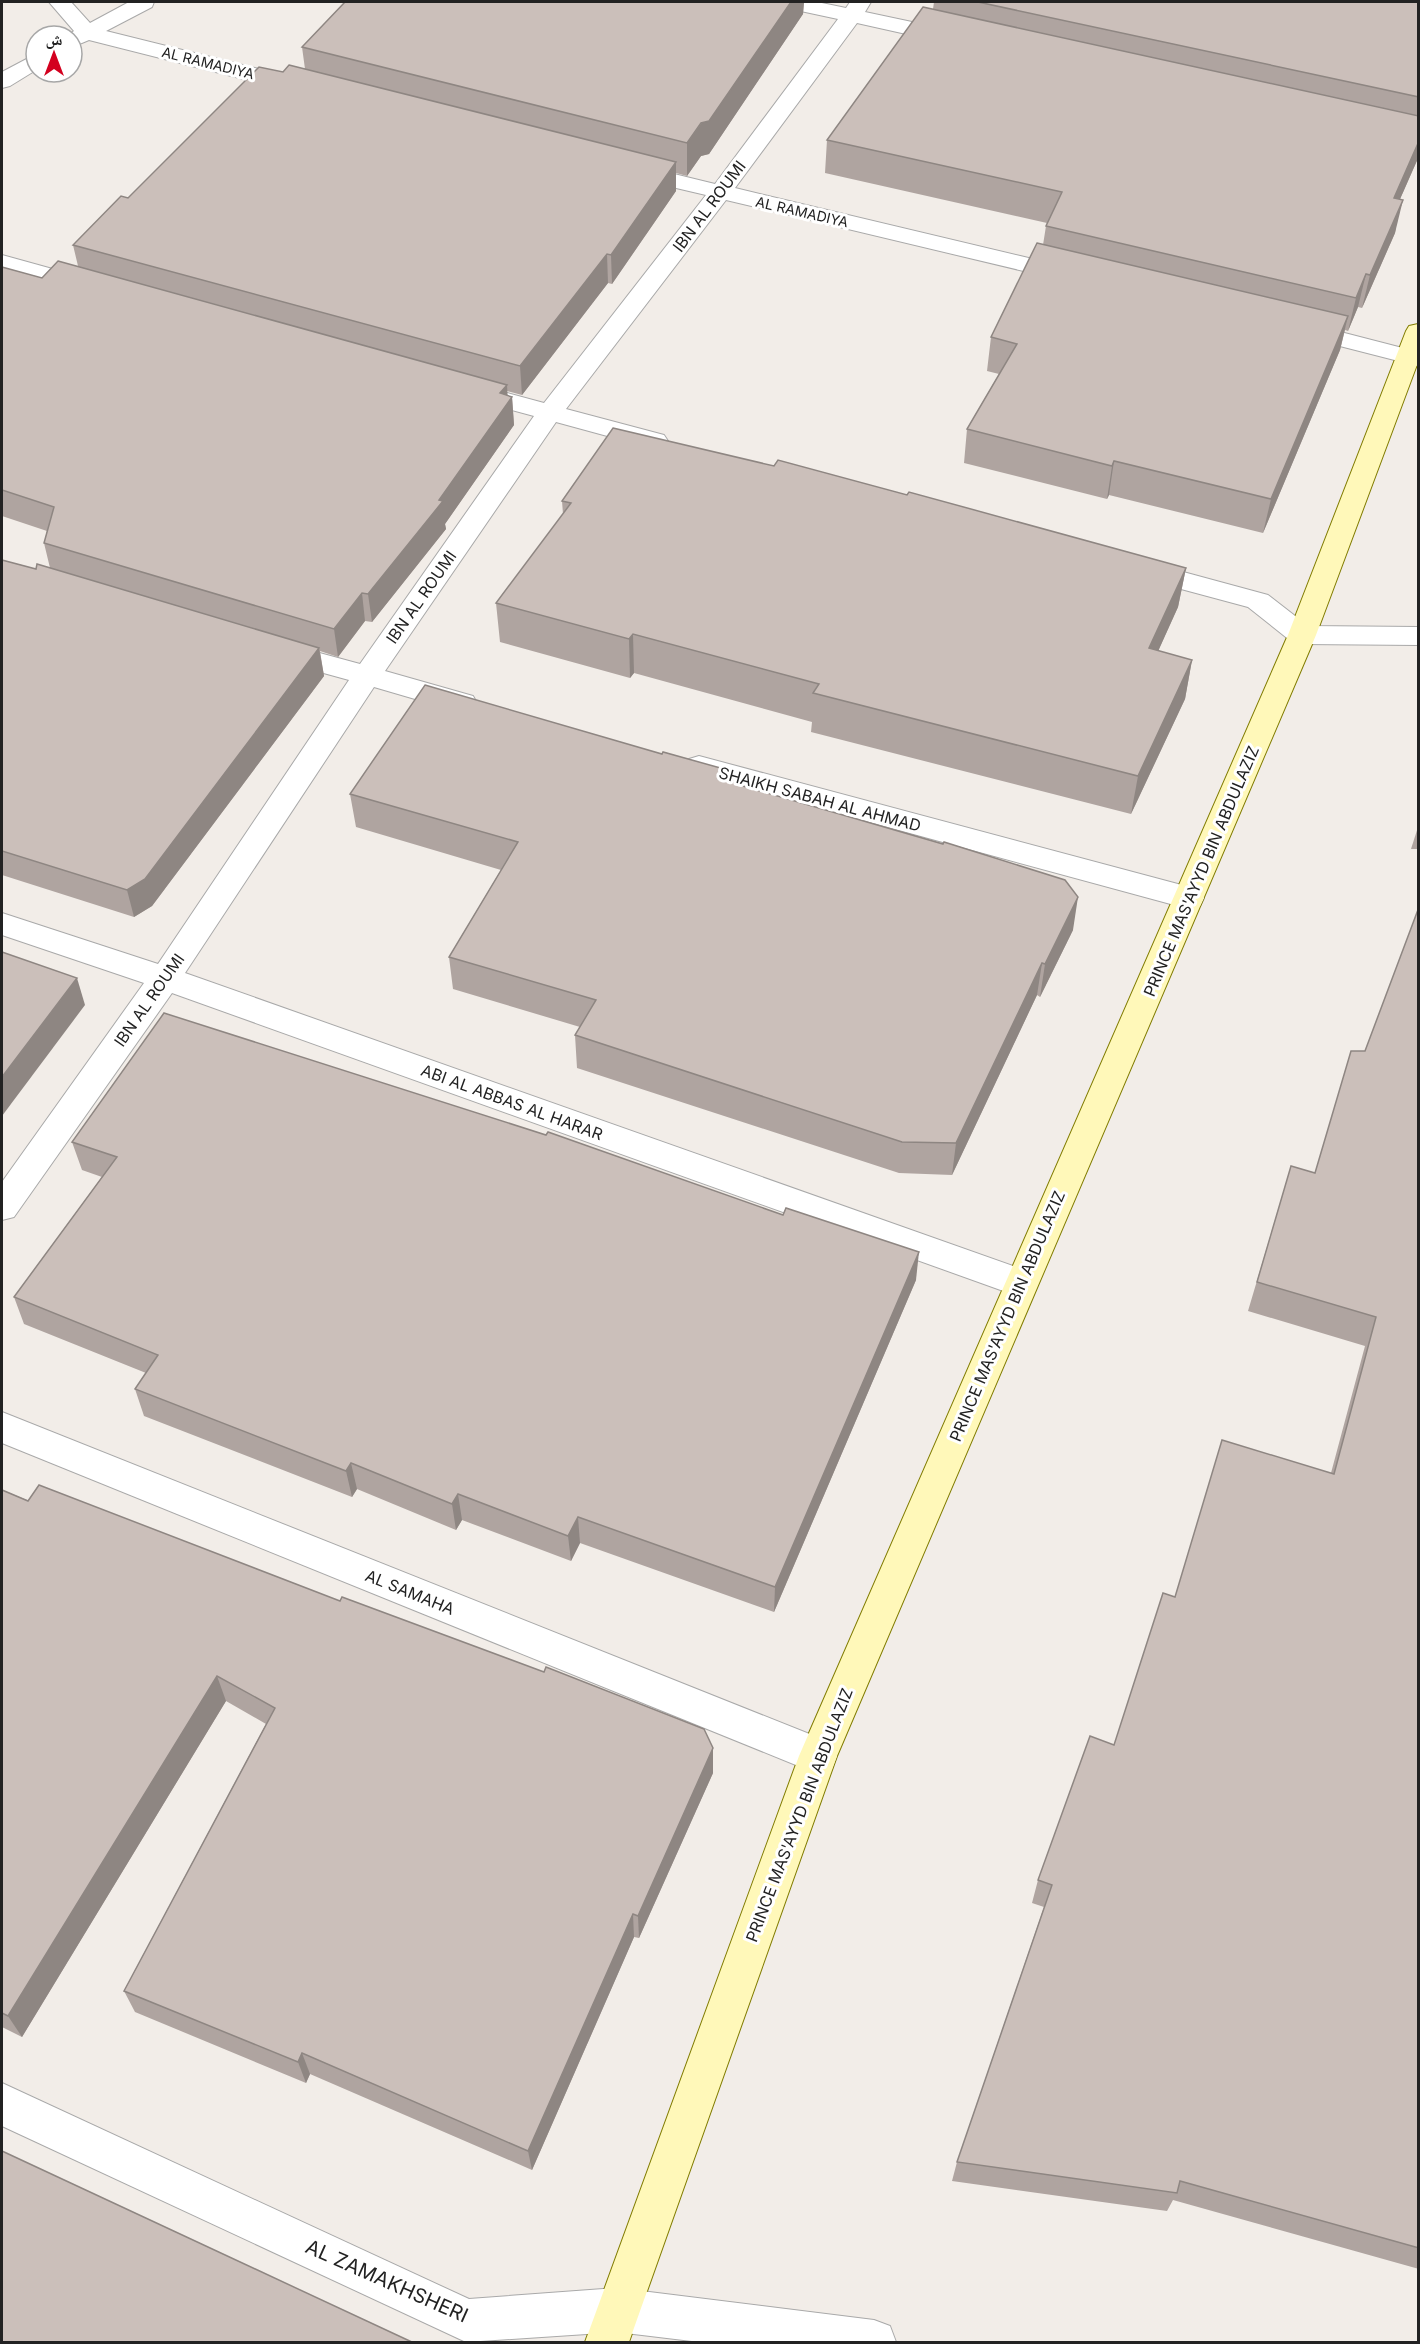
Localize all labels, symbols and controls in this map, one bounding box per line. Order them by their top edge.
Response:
north arrow [24,24,84,84]
text: ش [46,29,63,49]
street label: AL RAMADIYA [160,43,256,82]
street label: IBN AL ROUMI [668,156,750,256]
street label: AL RAMADIYA [754,193,850,230]
street label: IBN AL ROUMI [382,547,460,647]
street label: PRINCE MAS'AYYD BIN ABDULAZIZ [1139,743,1263,999]
street label: SHAIKH SABAH AL AHMAD [717,762,923,836]
street label: IBN AL ROUMI [110,950,188,1050]
street label: ABI AL ABBAS AL HARAR [418,1060,606,1144]
street label: PRINCE MAS'AYYD BIN ABDULAZIZ [945,1188,1069,1444]
street label: AL SAMAHA [363,1565,457,1619]
street label: PRINCE MAS'AYYD BIN ABDULAZIZ [741,1685,857,1945]
street label: AL ZAMAKHSHERI [302,2234,472,2328]

